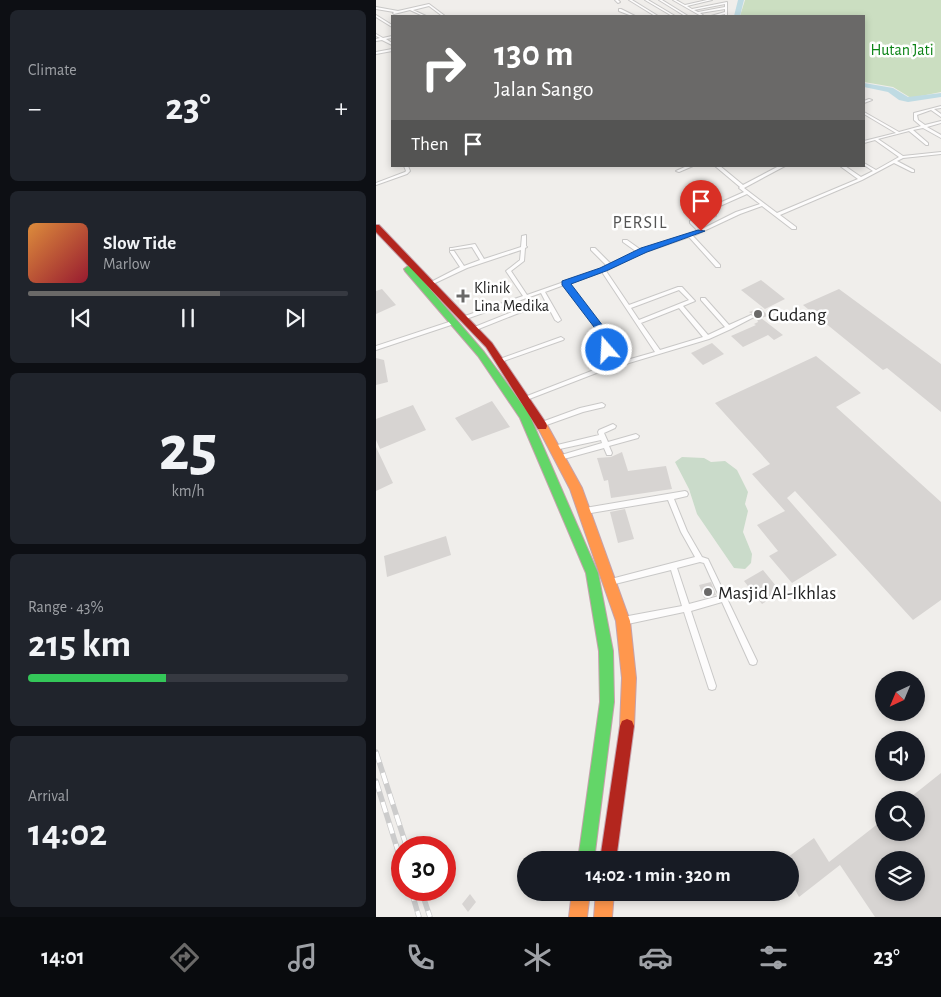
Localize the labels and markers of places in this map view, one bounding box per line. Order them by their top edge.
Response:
pin [680,180,722,231]
place label: Klinik Lina Medika [474,280,549,314]
marker: Klinik Lina Medika [456,289,470,303]
place label: Gudang [768,306,827,325]
marker: Gudang [752,308,764,320]
place label: Masjid Al-Ikhlas [718,584,836,603]
marker: Masjid Al-Ikhlas [702,586,714,598]

